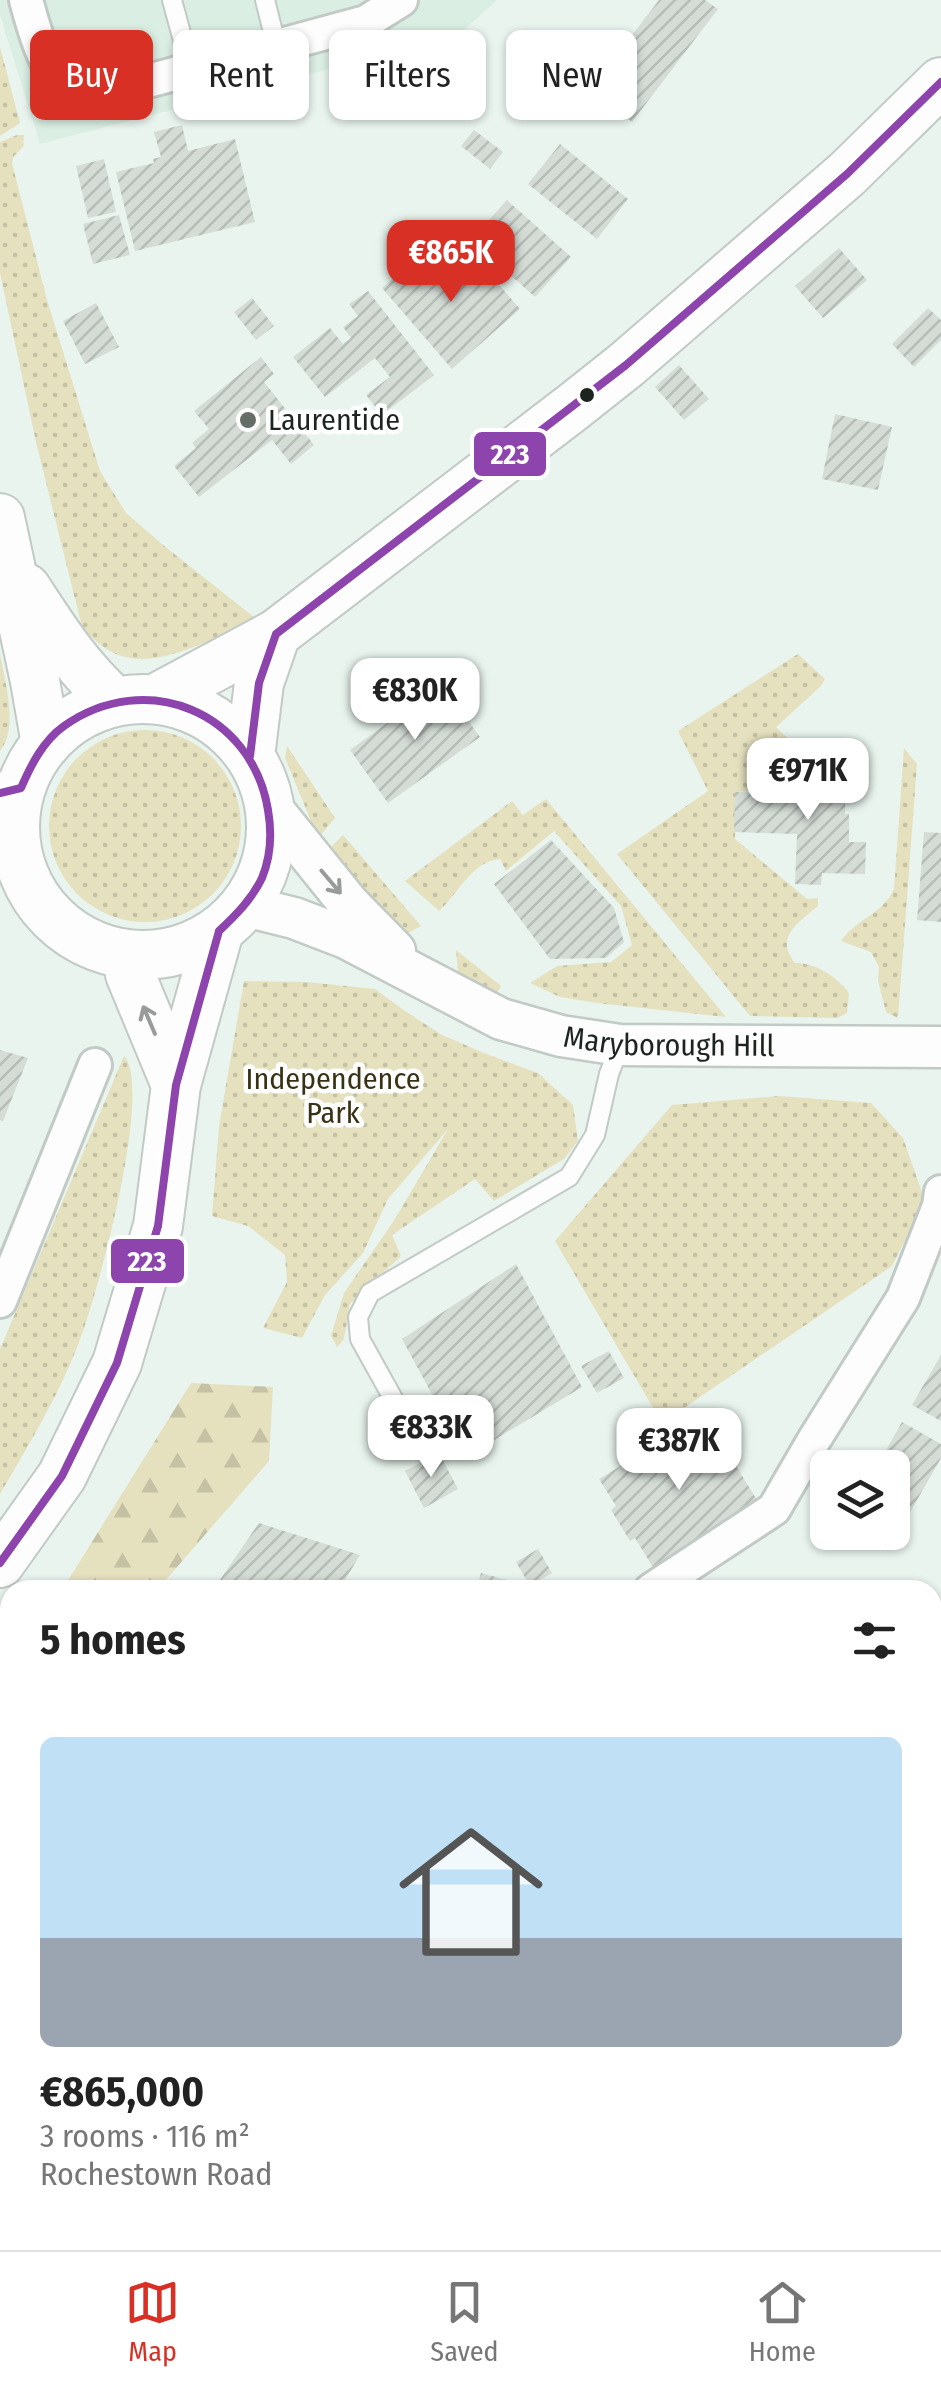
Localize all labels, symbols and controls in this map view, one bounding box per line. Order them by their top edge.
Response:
chip: Buy [30,30,153,120]
chip: Rent [173,30,309,120]
chip: Filters [329,30,486,120]
chip: New [506,30,637,120]
pin: €865K [381,220,521,305]
text: €865K [409,233,493,271]
unlabelled marker [577,385,597,405]
place label: Laurentide [268,402,400,438]
marker: Laurentide [237,409,259,431]
line badge: 223 [472,430,548,478]
text: 223 [489,438,530,471]
pin: €830K [345,658,485,743]
text: €830K [373,671,457,709]
pin: €971K [738,738,878,823]
text: €971K [769,751,847,789]
one-way arrow [320,869,342,895]
one-way arrow [139,1006,157,1036]
street label: Maryborough Hill [561,1019,775,1064]
park label: Independence Park [246,1061,420,1131]
line badge: 223 [109,1237,186,1285]
text: 223 [126,1245,167,1278]
pin: €833K [361,1395,501,1480]
text: €833K [390,1408,472,1446]
pin: €387K [609,1408,749,1493]
text: €387K [639,1421,720,1459]
map controls [810,1450,910,1550]
button: layers [810,1450,910,1550]
icon: filters [847,1613,902,1668]
text: 5 homes [40,1615,186,1665]
icon: home [381,1802,561,1982]
text: €865,000 [40,2067,204,2117]
text: 3 rooms · 116 m² [40,2117,250,2155]
text: Rochestown Road [40,2155,272,2193]
tab: Map [125,2275,180,2368]
tab: Saved [430,2275,499,2368]
tab: Home [749,2275,816,2368]

